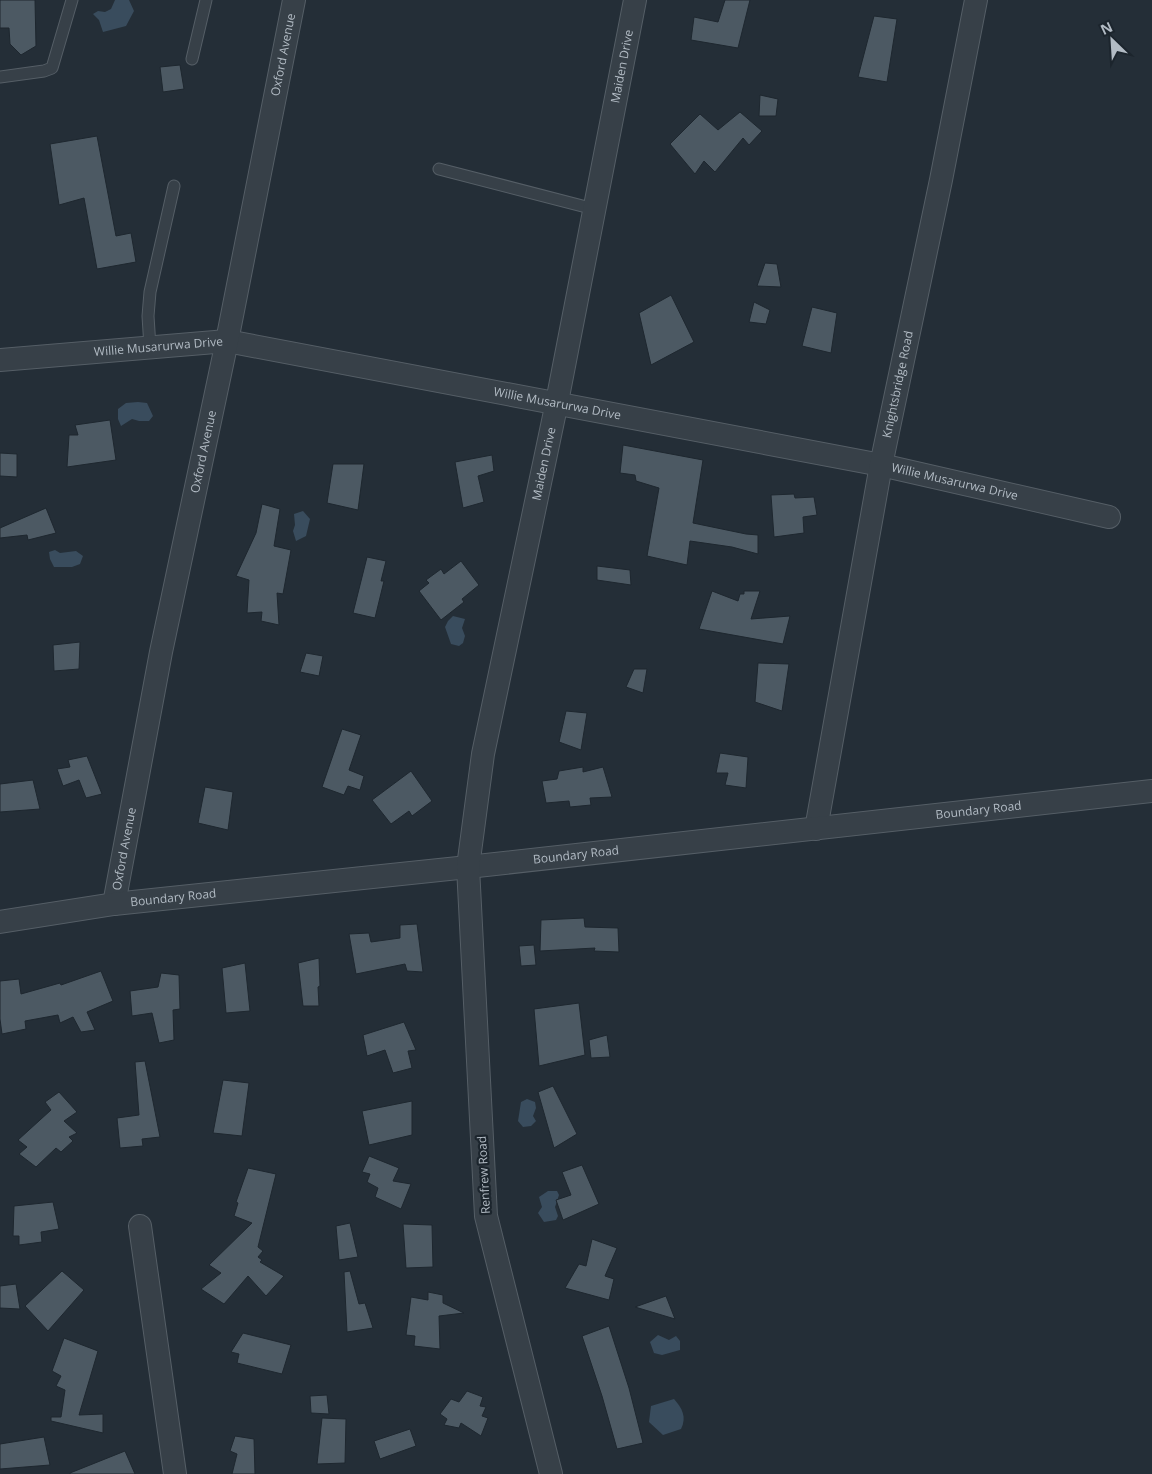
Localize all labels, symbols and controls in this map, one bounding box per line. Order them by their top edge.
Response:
street label: Oxford Avenue [266,12,299,98]
north arrow [1087,15,1137,65]
text: N [1097,17,1115,39]
street label: Maiden Drive [606,28,637,105]
street label: Knightsbridge Road [878,329,917,440]
street label: Willie Musarurwa Drive [93,332,224,360]
street label: Willie Musarurwa Drive [492,383,623,424]
street label: Oxford Avenue [186,409,220,495]
street label: Maiden Drive [528,425,560,502]
street label: Willie Musarurwa Drive [890,459,1020,504]
street label: Boundary Road [935,797,1022,823]
street label: Oxford Avenue [108,806,140,892]
street label: Boundary Road [532,841,620,868]
street label: Boundary Road [129,884,217,910]
street label: Renfrew Road [473,1136,494,1215]

